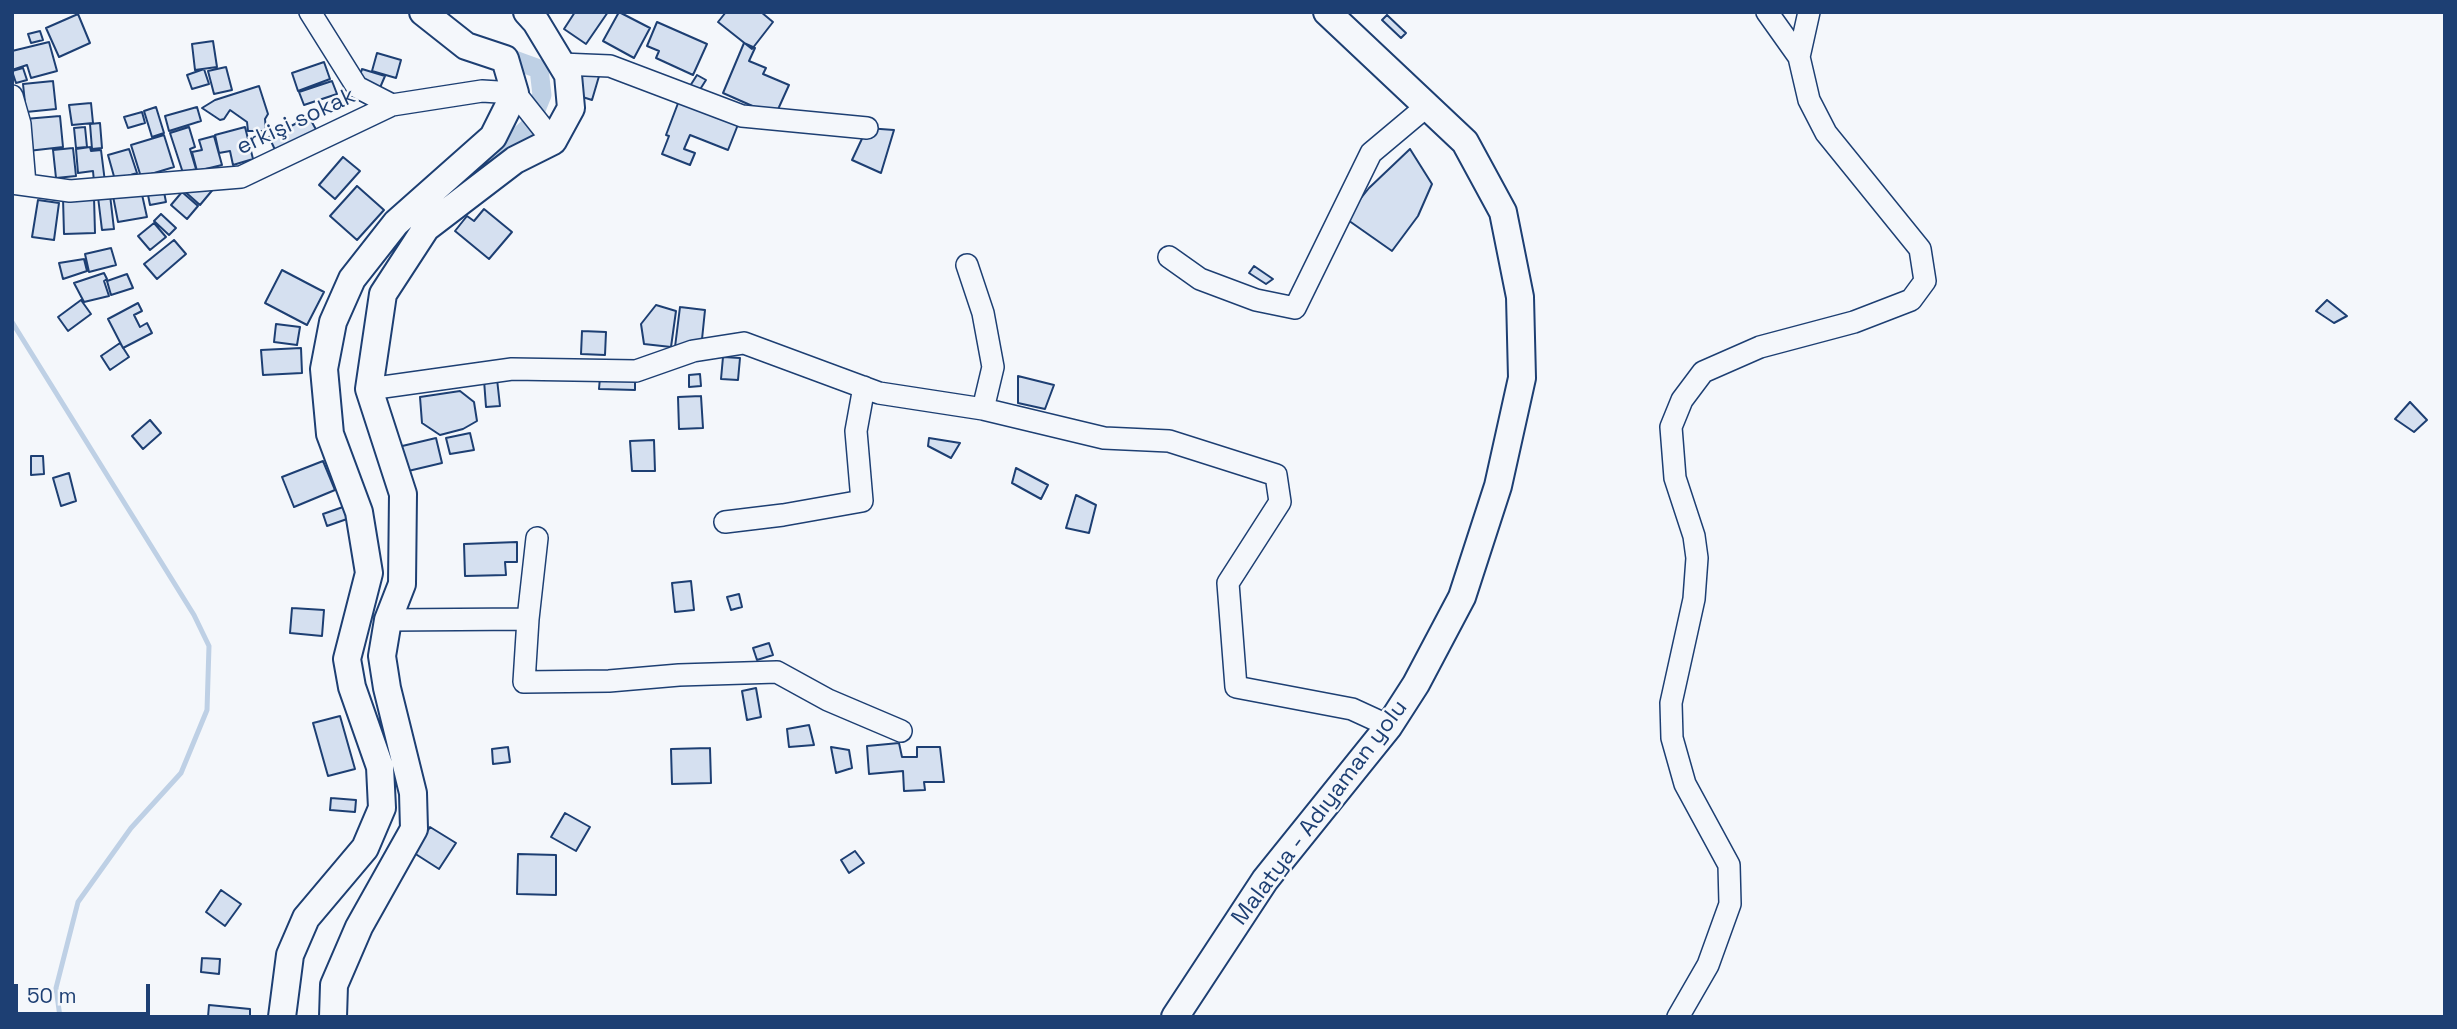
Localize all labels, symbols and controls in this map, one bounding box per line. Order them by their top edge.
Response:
street label: erkişi sokak [232,82,360,162]
street label: Malatya - Adıyaman yolu [1226,695,1414,931]
scale bar [18,970,154,1014]
text: 50 m [27,982,77,1009]

